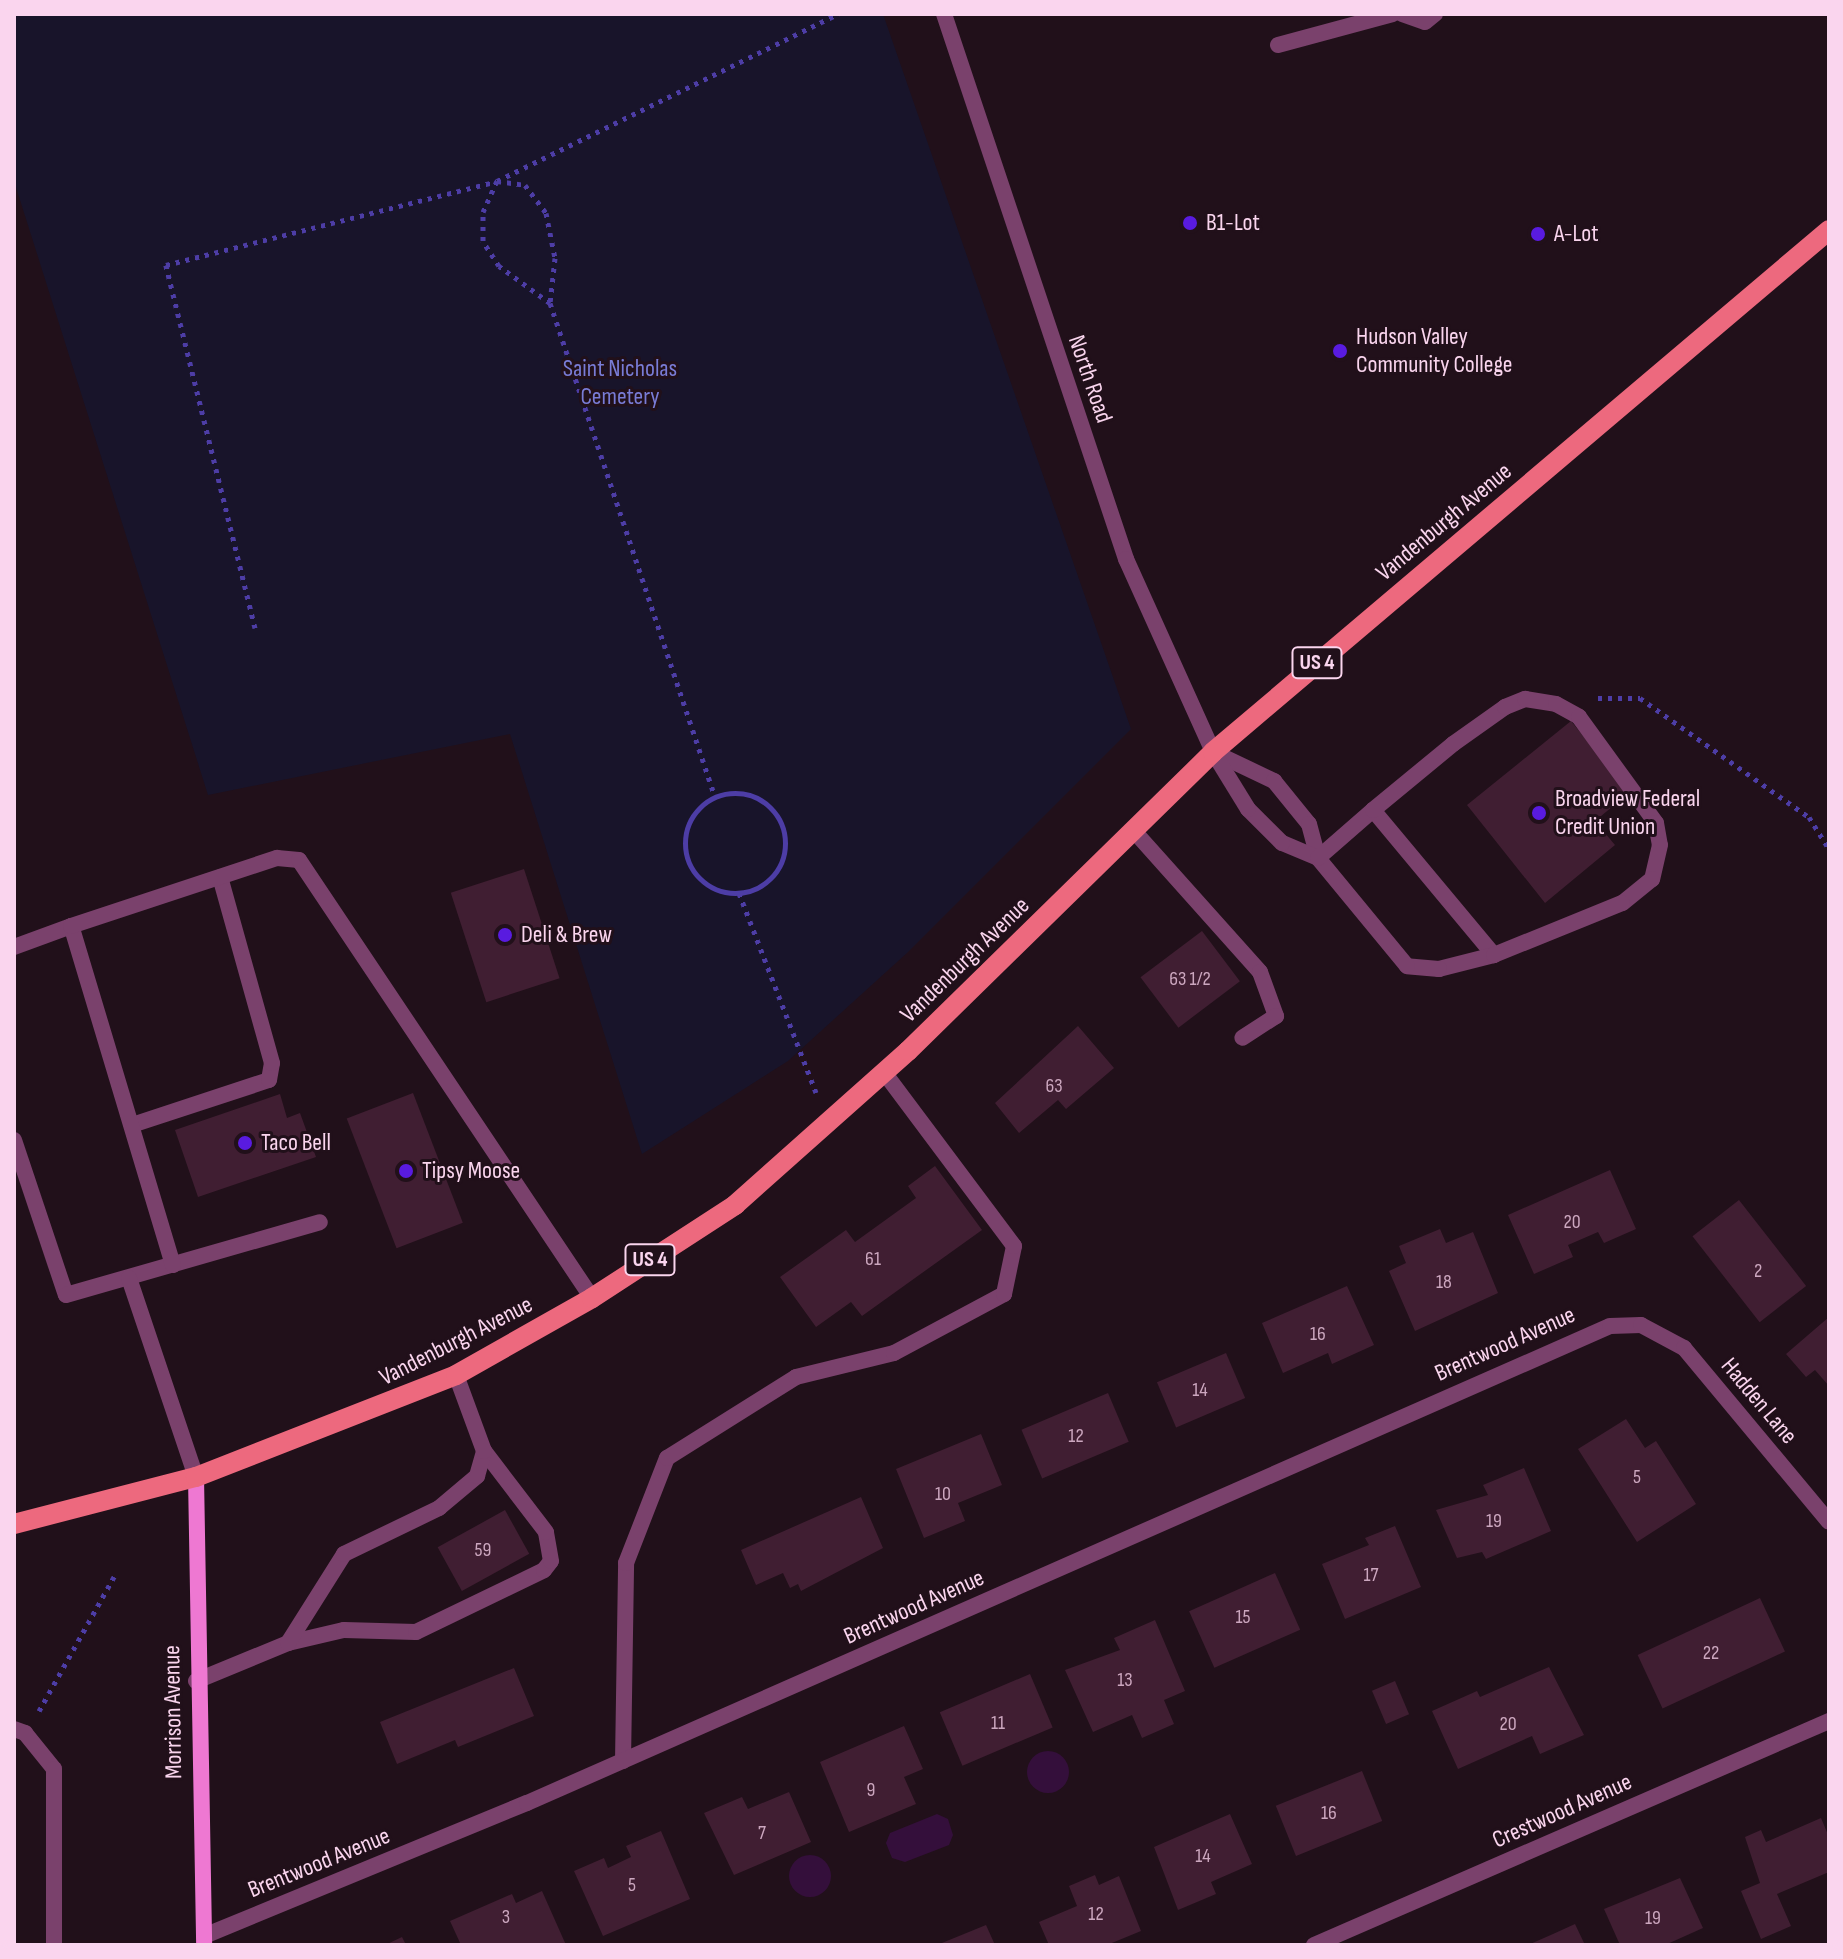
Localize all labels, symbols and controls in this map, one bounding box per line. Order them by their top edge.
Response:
place label: B1-Lot [1206,209,1260,237]
marker: B1-Lot [1181,214,1199,232]
place label: A-Lot [1554,220,1599,248]
marker: A-Lot [1529,225,1547,243]
place label: Hudson Valley Community College [1356,323,1513,379]
street label: North Road [1062,331,1118,427]
marker: Hudson Valley Community College [1331,342,1349,360]
park label: Saint Nicholas Cemetery [563,355,677,411]
street label: Vandenburgh Avenue [1370,457,1518,587]
road number: US 4 [1291,645,1343,681]
place label: Broadview Federal Credit Union [1555,785,1700,841]
marker: Broadview Federal Credit Union [1530,804,1548,822]
street label: Vandenburgh Avenue [895,891,1035,1029]
place label: Deli & Brew [521,921,612,949]
marker: Deli & Brew [496,926,514,944]
house number: 63 1/2 [1169,967,1211,991]
house number: 63 [1045,1074,1063,1098]
place label: Taco Bell [261,1129,331,1157]
marker: Taco Bell [236,1134,254,1152]
place label: Tipsy Moose [422,1157,520,1185]
marker: Tipsy Moose [397,1162,415,1180]
house number: 20 [1563,1210,1581,1234]
road number: US 4 [624,1242,676,1278]
house number: 61 [865,1247,881,1271]
house number: 2 [1754,1259,1762,1283]
house number: 18 [1436,1270,1452,1294]
street label: Vandenburgh Avenue [375,1290,537,1392]
street label: Brentwood Avenue [1430,1300,1580,1388]
house number: 16 [1310,1322,1326,1346]
street label: Hadden Lane [1715,1352,1803,1450]
house number: 14 [1192,1378,1208,1402]
house number: 12 [1068,1424,1084,1448]
house number: 5 [1633,1465,1641,1489]
house number: 10 [935,1482,951,1506]
house number: 19 [1486,1509,1502,1533]
house number: 59 [475,1538,491,1562]
street label: Brentwood Avenue [839,1563,989,1651]
house number: 17 [1364,1563,1378,1587]
house number: 15 [1235,1605,1251,1629]
house number: 22 [1703,1641,1719,1665]
street label: Morrison Avenue [157,1645,189,1779]
house number: 13 [1117,1668,1133,1692]
house number: 11 [991,1711,1005,1735]
house number: 20 [1499,1712,1517,1736]
street label: Crestwood Avenue [1488,1767,1636,1855]
house number: 9 [867,1778,875,1802]
house number: 16 [1321,1801,1337,1825]
street label: Brentwood Avenue [244,1821,394,1905]
house number: 7 [758,1821,766,1845]
house number: 14 [1195,1844,1211,1868]
house number: 5 [628,1873,636,1897]
house number: 12 [1088,1902,1104,1926]
house number: 3 [502,1905,510,1929]
house number: 19 [1645,1906,1661,1930]

